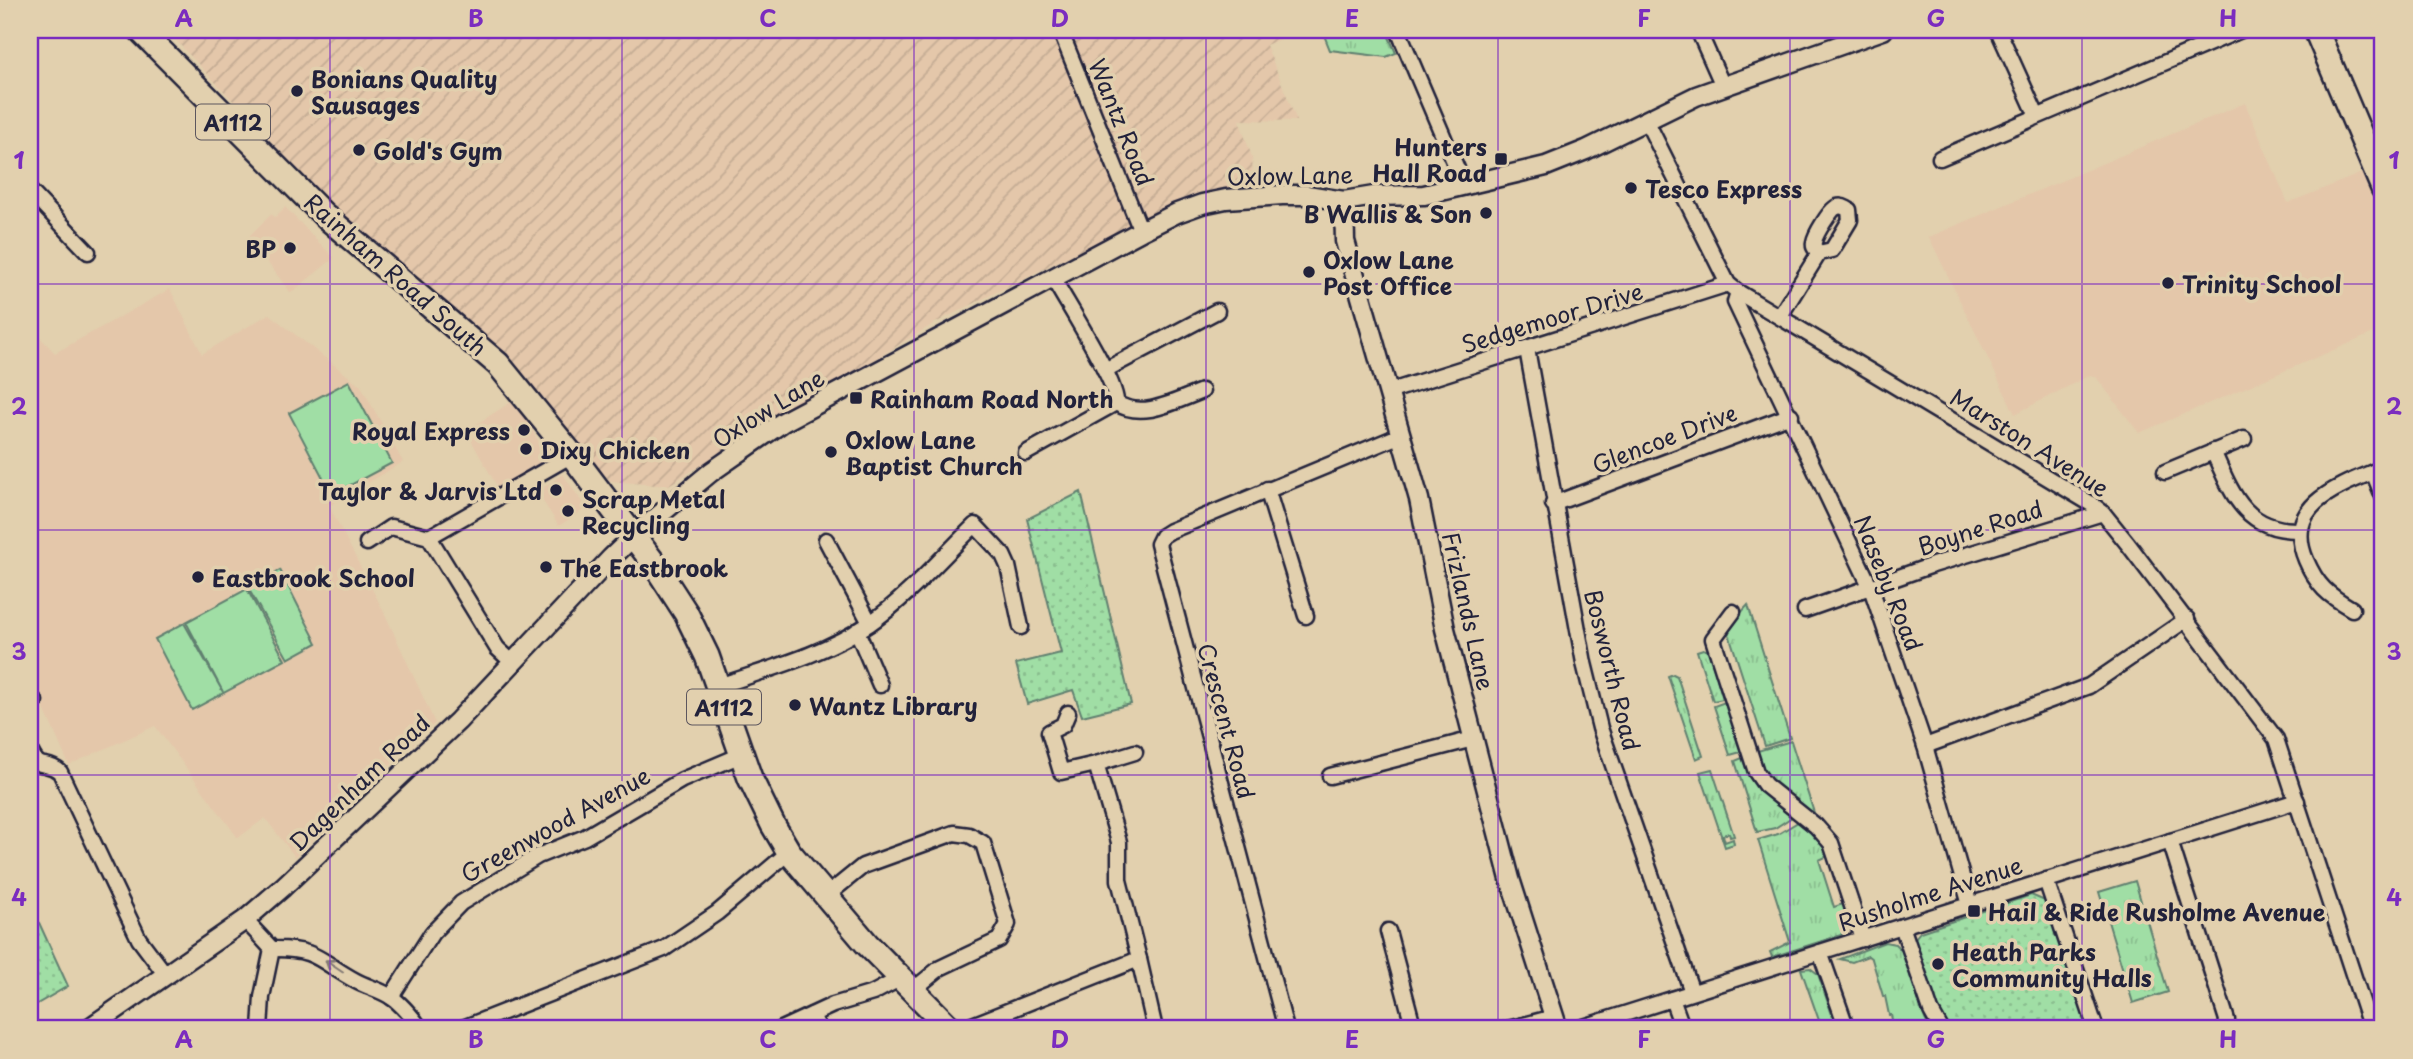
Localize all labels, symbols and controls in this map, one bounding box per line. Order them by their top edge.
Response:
text: A [175,0,193,35]
text: B [468,0,484,35]
text: C [759,0,777,35]
text: D [1051,0,1069,35]
text: E [1345,0,1359,35]
text: F [1637,0,1651,35]
text: G [1927,0,1945,35]
text: H [2219,0,2237,35]
street label: Wantz Road [1081,53,1163,191]
place label: Bonians Quality Sausages [311,61,498,122]
marker: Bonians Quality Sausages [289,83,305,99]
road number: A1112 [196,104,270,140]
place label: Hunters Hall Road [1373,129,1487,190]
place label: Gold's Gym [373,133,503,168]
text: 1 [14,142,25,177]
marker: Gold's Gym [351,142,367,158]
text: 1 [2389,142,2400,177]
marker: Hunters Hall Road [1493,151,1509,167]
street label: Oxlow Lane [1226,156,1354,194]
place label: Tesco Express [1645,171,1802,206]
marker: Tesco Express [1623,180,1639,196]
street label: Rainham Road South [297,184,495,364]
place label: B Wallis & Son [1304,196,1472,231]
marker: B Wallis & Son [1478,205,1494,221]
place label: BP [245,231,276,266]
marker: BP [282,240,298,256]
place label: Oxlow Lane Post Office [1323,242,1454,303]
marker: Oxlow Lane Post Office [1301,264,1317,280]
place label: Trinity School [2182,266,2342,301]
street label: Sedgemoor Drive [1457,273,1647,361]
marker: Trinity School [2160,275,2176,291]
street label: Oxlow Lane [705,360,831,456]
street label: Marston Avenue [1944,379,2116,505]
place label: Rainham Road North [870,381,1114,416]
text: 2 [11,388,27,423]
text: 2 [2386,388,2402,423]
marker: Rainham Road North [848,390,864,406]
street label: Glencoe Drive [1586,394,1742,482]
place label: Royal Express [352,413,510,448]
marker: Royal Express [516,422,532,438]
place label: Oxlow Lane Baptist Church [845,422,1023,483]
place label: Dixy Chicken [540,432,690,467]
marker: Dixy Chicken [518,441,534,457]
marker: Oxlow Lane Baptist Church [823,444,839,460]
place label: Taylor & Jarvis Ltd [318,473,542,508]
place label: Scrap Metal Recycling [582,481,726,542]
marker: Taylor & Jarvis Ltd [548,482,564,498]
street label: Boyne Road [1913,490,2047,564]
marker: Scrap Metal Recycling [560,503,576,519]
street label: Naseby Road [1846,510,1932,656]
street label: Frizlands Lane [1434,528,1504,694]
place label: The Eastbrook [560,550,728,585]
marker: The Eastbrook [538,559,554,575]
place label: Eastbrook School [212,560,415,595]
marker: Eastbrook School [190,569,206,585]
street label: Bosworth Road [1576,586,1650,754]
text: 3 [11,633,27,668]
text: 3 [2386,633,2402,668]
street label: Crescent Road [1189,639,1265,803]
place label: Wantz Library [809,688,978,723]
road number: A1112 [687,690,761,724]
marker: Wantz Library [787,697,803,713]
street label: Dagenham Road [280,705,438,859]
street label: Greenwood Avenue [454,757,656,891]
street label: Rusholme Avenue [1833,847,2027,939]
text: 4 [11,879,27,914]
text: 4 [2386,879,2402,914]
place label: Hail & Ride Rusholme Avenue [1988,894,2326,929]
marker: Hail & Ride Rusholme Avenue [1966,903,1982,919]
place label: Heath Parks Community Halls [1952,934,2152,995]
marker: Heath Parks Community Halls [1930,956,1946,972]
one-way arrow [324,959,344,973]
text: A [175,1021,193,1056]
text: B [468,1021,484,1056]
text: C [759,1021,777,1056]
text: D [1051,1021,1069,1056]
text: E [1345,1021,1359,1056]
text: F [1637,1021,1651,1056]
text: G [1927,1021,1945,1056]
text: H [2219,1021,2237,1056]

